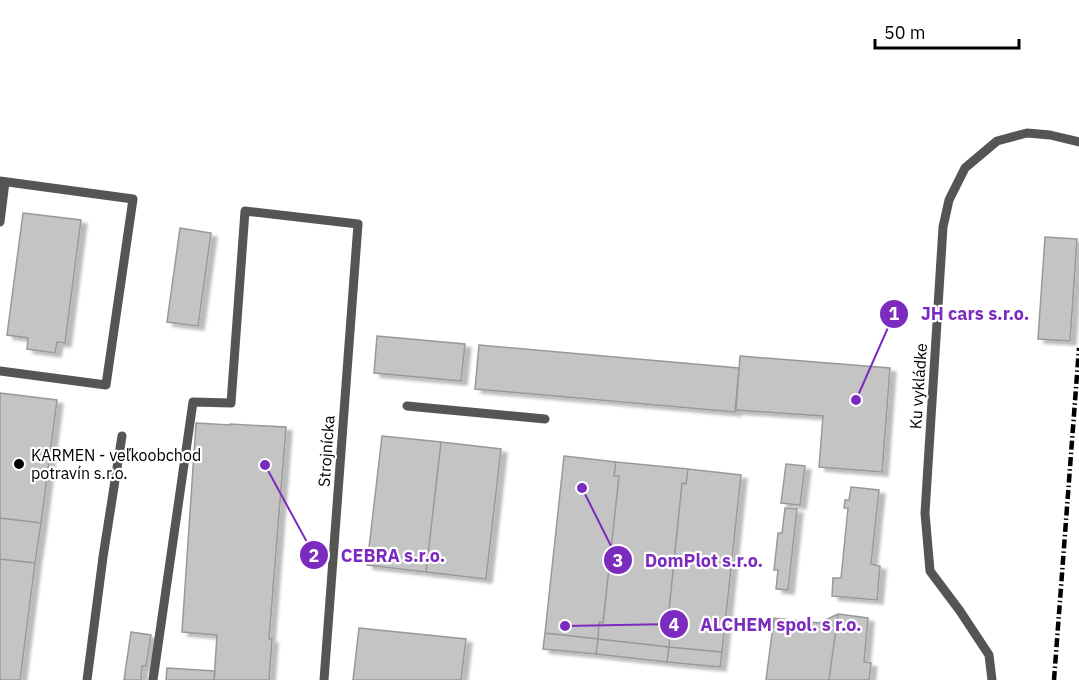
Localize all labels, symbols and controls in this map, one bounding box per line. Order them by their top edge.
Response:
scale bar [875,12,1019,50]
text: 50 m [884,21,926,44]
callout: JH cars s.r.o. [879,296,1041,332]
text: 1 [889,302,900,325]
text: JH cars s.r.o. [921,302,1029,325]
street label: Ku vykládke [905,342,931,430]
street label: Strojnícka [314,414,339,487]
place label: KARMEN - veľkoobchod potravín s.r.o. [31,445,201,483]
marker: KARMEN - veľkoobchod potravín s.r.o. [12,457,26,471]
callout: CEBRA s.r.o. [299,537,457,573]
callout: DomPlot s.r.o. [603,542,775,578]
text: 2 [309,544,319,567]
text: CEBRA s.r.o. [341,544,445,567]
text: 3 [613,549,623,572]
text: DomPlot s.r.o. [645,549,763,572]
callout: ALCHEM spol. s r.o. [659,606,874,642]
text: 4 [669,613,680,636]
text: ALCHEM spol. s r.o. [700,613,862,636]

